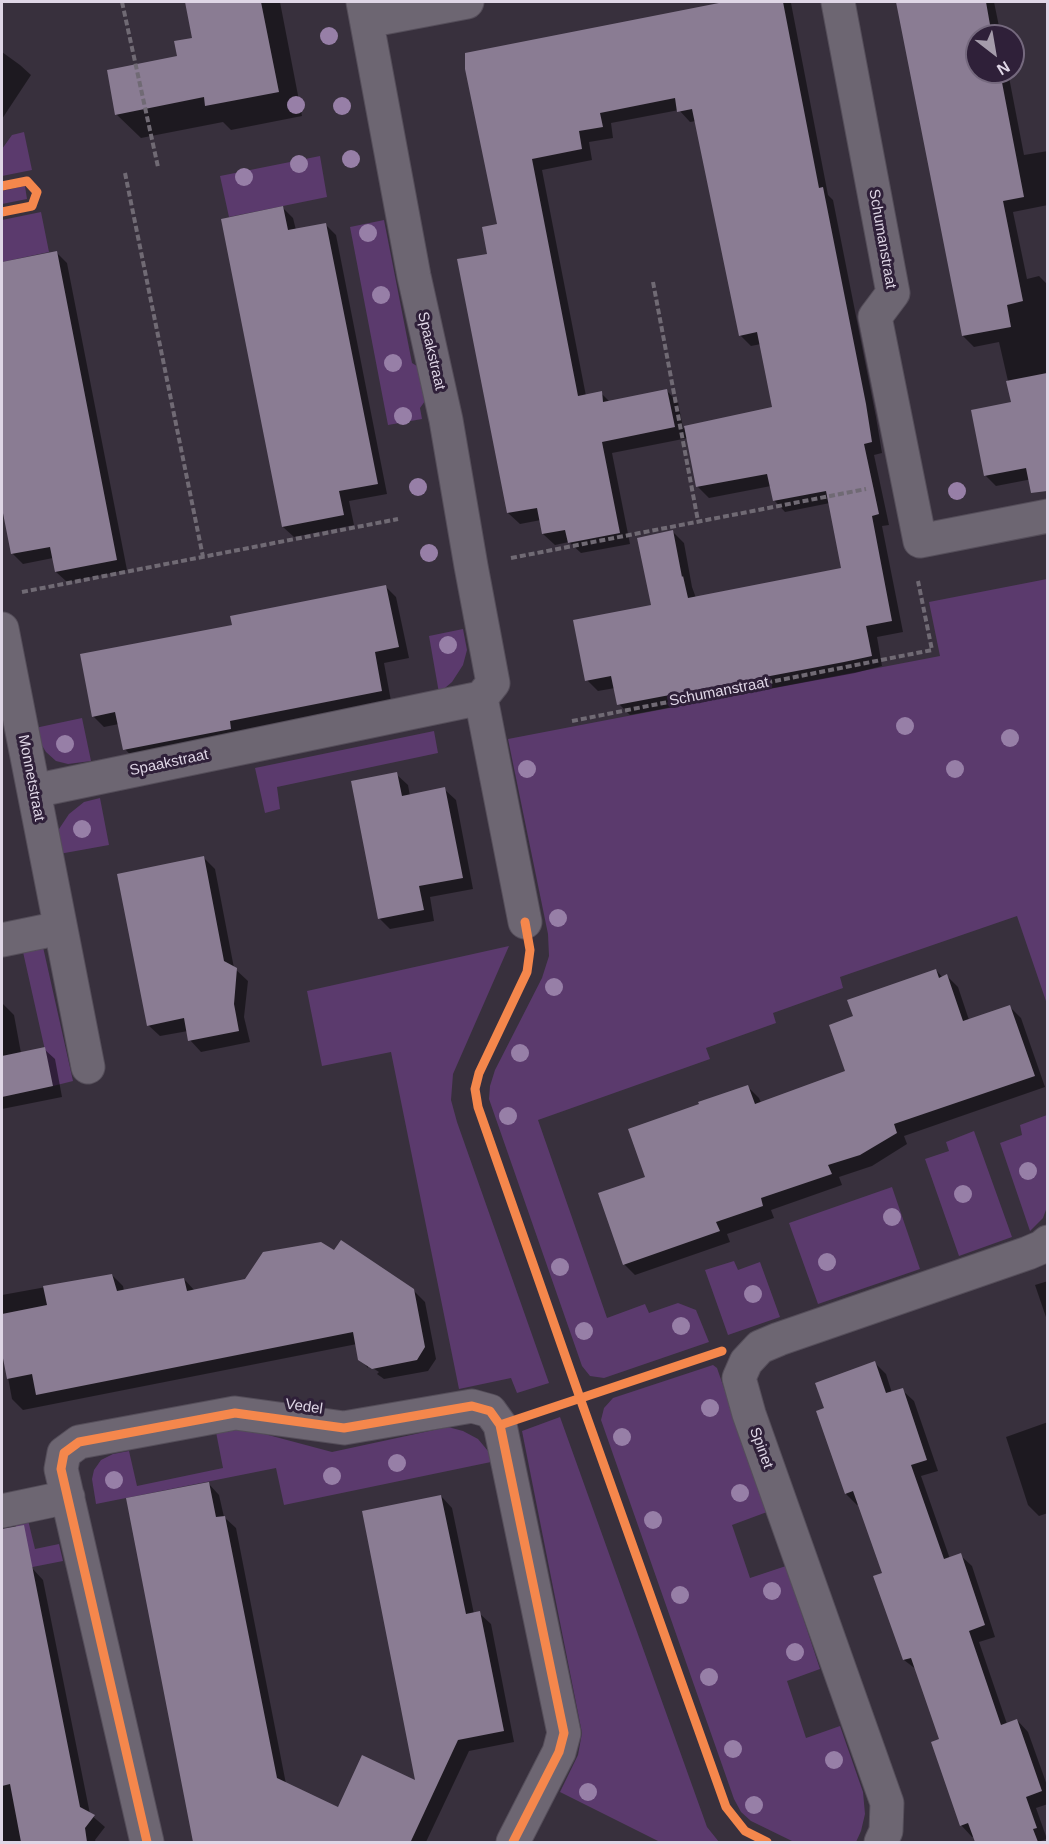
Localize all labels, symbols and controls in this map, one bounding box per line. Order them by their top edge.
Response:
north arrow [965,24,1025,84]
text: N [994,58,1013,78]
street label: Schumanstraat [864,188,900,290]
street label: Spaakstraat [413,310,449,392]
street label: Schumanstraat [668,674,770,710]
street label: Monnetstraat [14,733,48,823]
street label: Spaakstraat [128,746,210,780]
street label: Vedel [284,1395,324,1419]
street label: Spinet [745,1425,777,1471]

